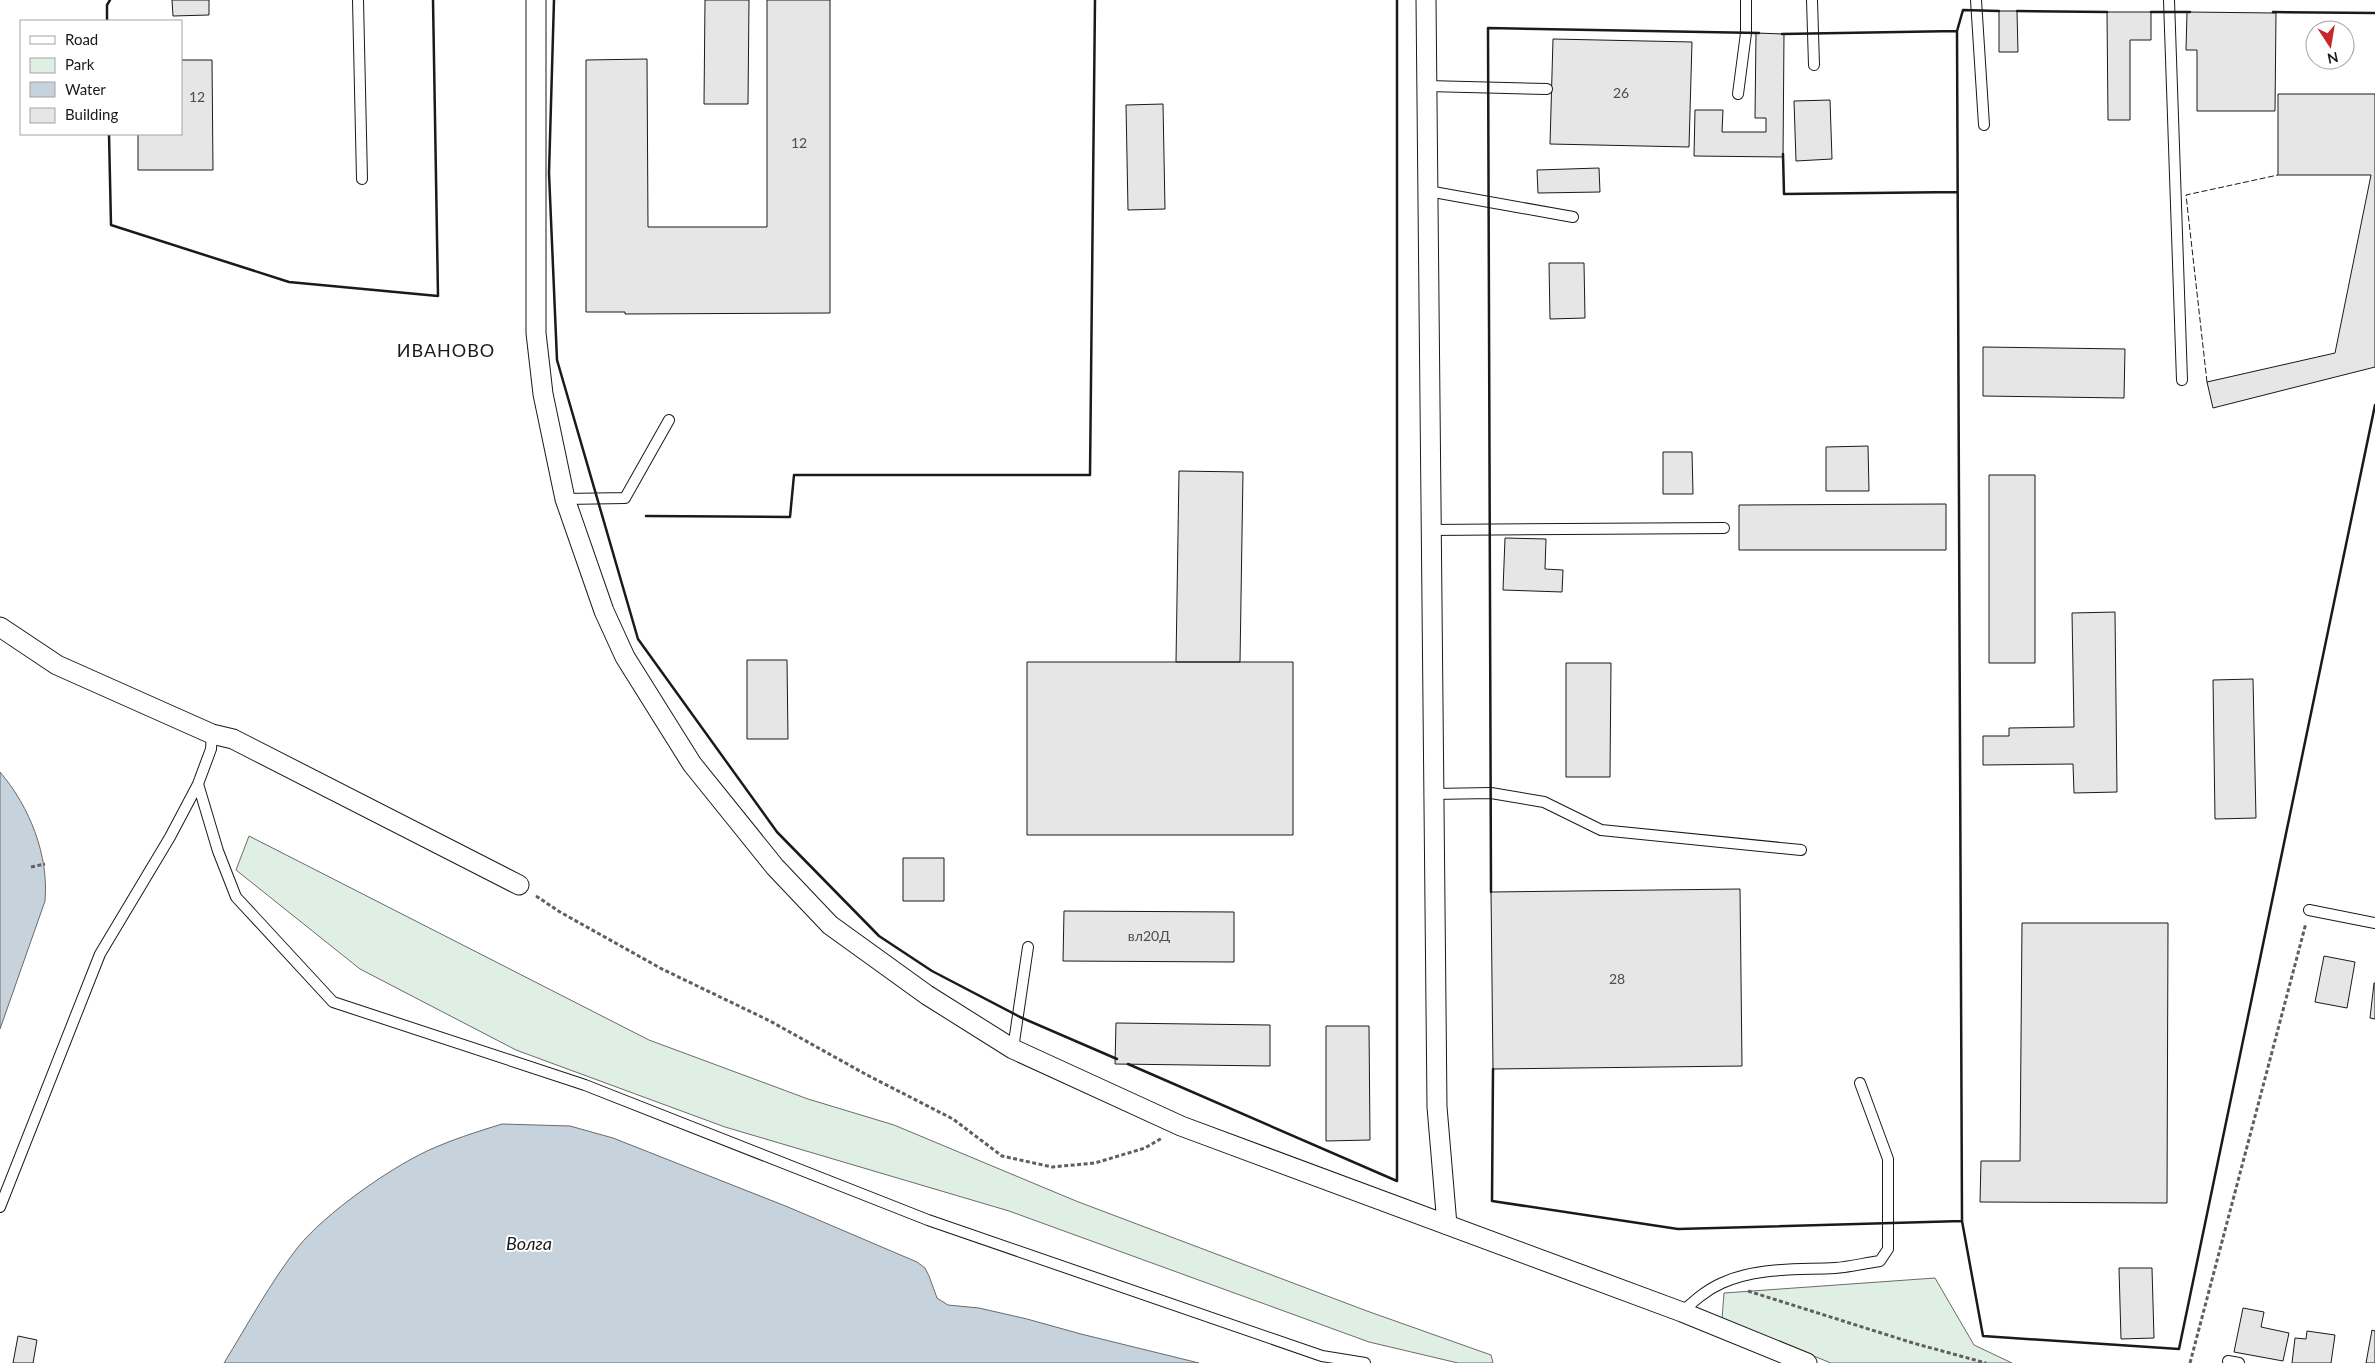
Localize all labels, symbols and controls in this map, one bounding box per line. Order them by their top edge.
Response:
legend [20,20,182,135]
north arrow [2305,20,2355,70]
text: Road [65,30,98,48]
text: N [2326,49,2340,68]
text: Park [65,55,95,73]
text: Water [65,80,106,98]
house number: 26 [1613,84,1629,101]
house number: 12 [189,88,205,105]
text: Building [65,105,118,123]
house number: 12 [791,134,807,151]
district label: ИВАНОВО [397,339,495,361]
house number: вл20Д [1128,927,1170,944]
house number: 28 [1609,970,1625,987]
water label: Волга [506,1232,552,1254]

